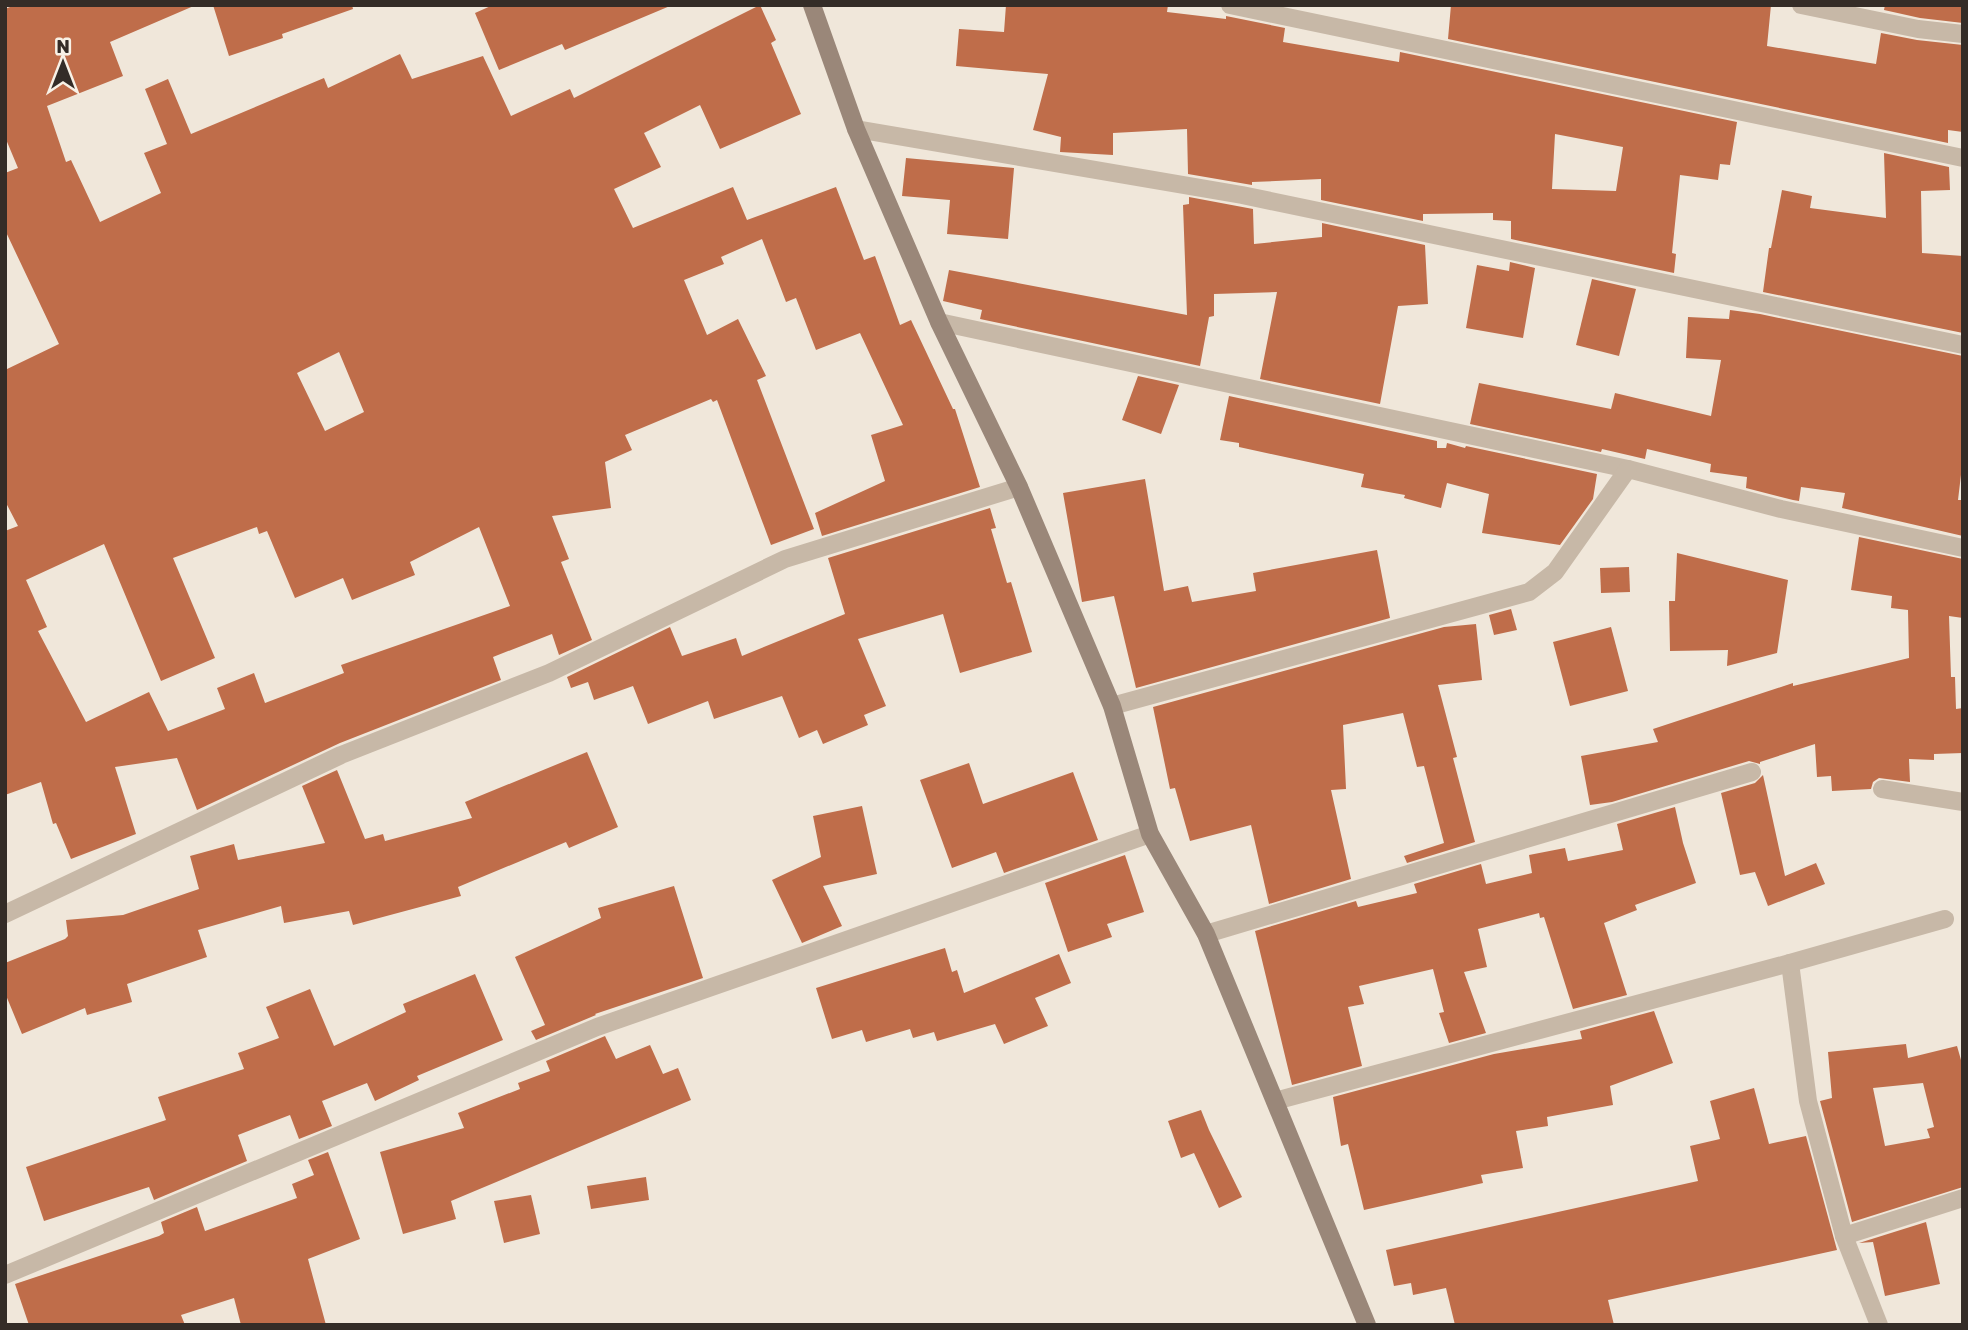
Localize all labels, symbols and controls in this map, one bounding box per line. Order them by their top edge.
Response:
north arrow [28,28,98,98]
text: N [56,35,70,58]

